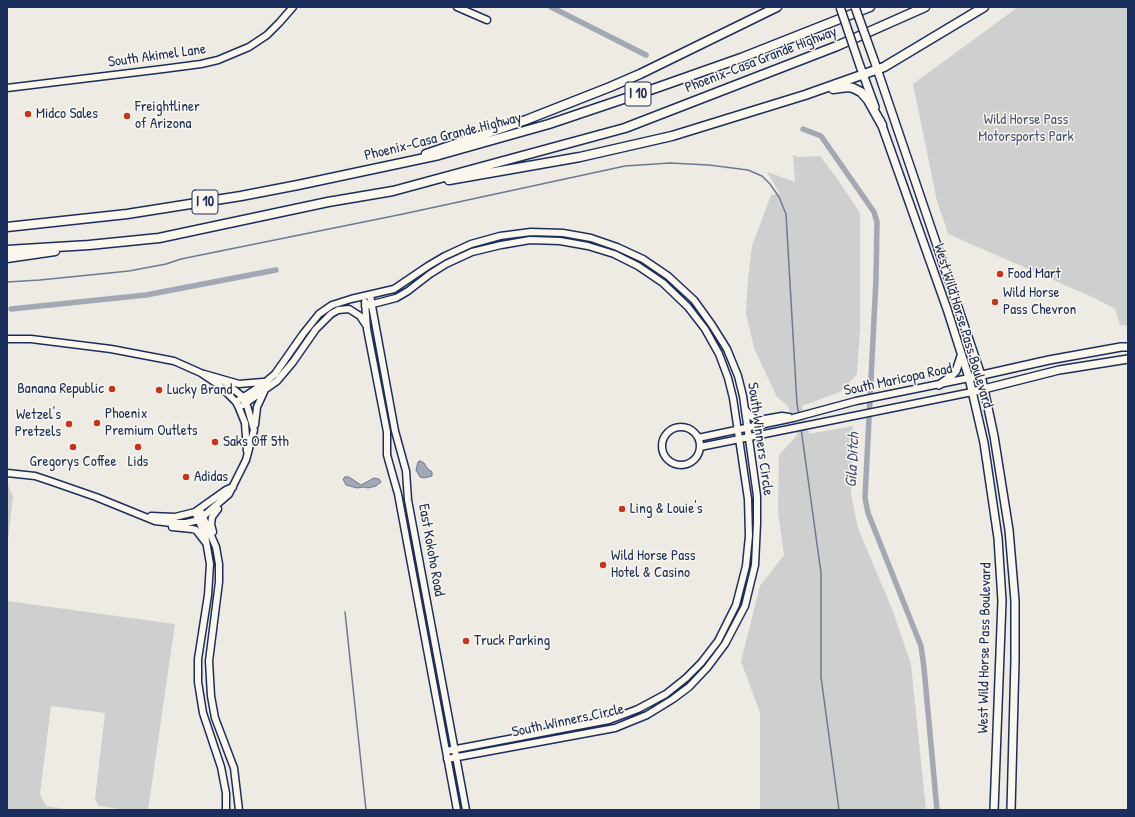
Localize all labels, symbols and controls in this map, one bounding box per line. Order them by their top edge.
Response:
street label: Phoenix-Casa Grande Highway [683,23,839,97]
street label: South Akimel Lane [107,40,207,72]
road number: I 10 [625,82,651,106]
place label: Freightliner of Arizona [135,98,200,133]
place label: Midco Sales [36,105,98,123]
marker: Midco Sales [23,109,33,119]
street label: Phoenix-Casa Grande Highway [363,109,523,165]
marker: Freightliner of Arizona [122,111,132,121]
park label: Wild Horse Pass Motorsports Park [978,111,1074,146]
road number: I 10 [192,190,218,214]
street label: West Wild Horse Pass Boulevard [929,242,997,410]
place label: Food Mart [1008,265,1061,283]
marker: Food Mart [995,269,1005,279]
place label: Wild Horse Pass Chevron [1003,284,1076,319]
marker: Wild Horse Pass Chevron [990,297,1000,307]
street label: South Maricopa Road [842,360,954,400]
place label: Banana Republic [17,380,104,398]
place label: Lucky Brand [167,381,232,399]
street label: South Winners Circle [743,381,777,497]
marker: Banana Republic [107,384,117,394]
marker: Lucky Brand [154,385,164,395]
place label: Phoenix Premium Outlets [105,405,198,440]
place label: Wetzel's Pretzels [15,406,61,441]
marker: Phoenix Premium Outlets [92,418,102,428]
marker: Wetzel's Pretzels [64,419,74,429]
water label: Gila Ditch [842,432,864,488]
place label: Saks Off 5th [223,433,289,451]
marker: Saks Off 5th [210,437,220,447]
marker: Gregorys Coffee [68,442,78,452]
marker: Lids [133,442,143,452]
place label: Gregorys Coffee [29,453,117,471]
place label: Lids [128,453,148,471]
place label: Adidas [194,468,228,486]
marker: Adidas [181,472,191,482]
place label: Ling & Louie's [630,500,702,518]
street label: East Kokoho Road [414,502,448,598]
marker: Ling & Louie's [617,504,627,514]
place label: Wild Horse Pass Hotel & Casino [611,547,696,582]
marker: Wild Horse Pass Hotel & Casino [598,560,608,570]
street label: West Wild Horse Pass Boulevard [975,562,995,734]
place label: Truck Parking [474,632,550,650]
marker: Truck Parking [461,636,471,646]
street label: South Winners Circle [510,700,626,742]

